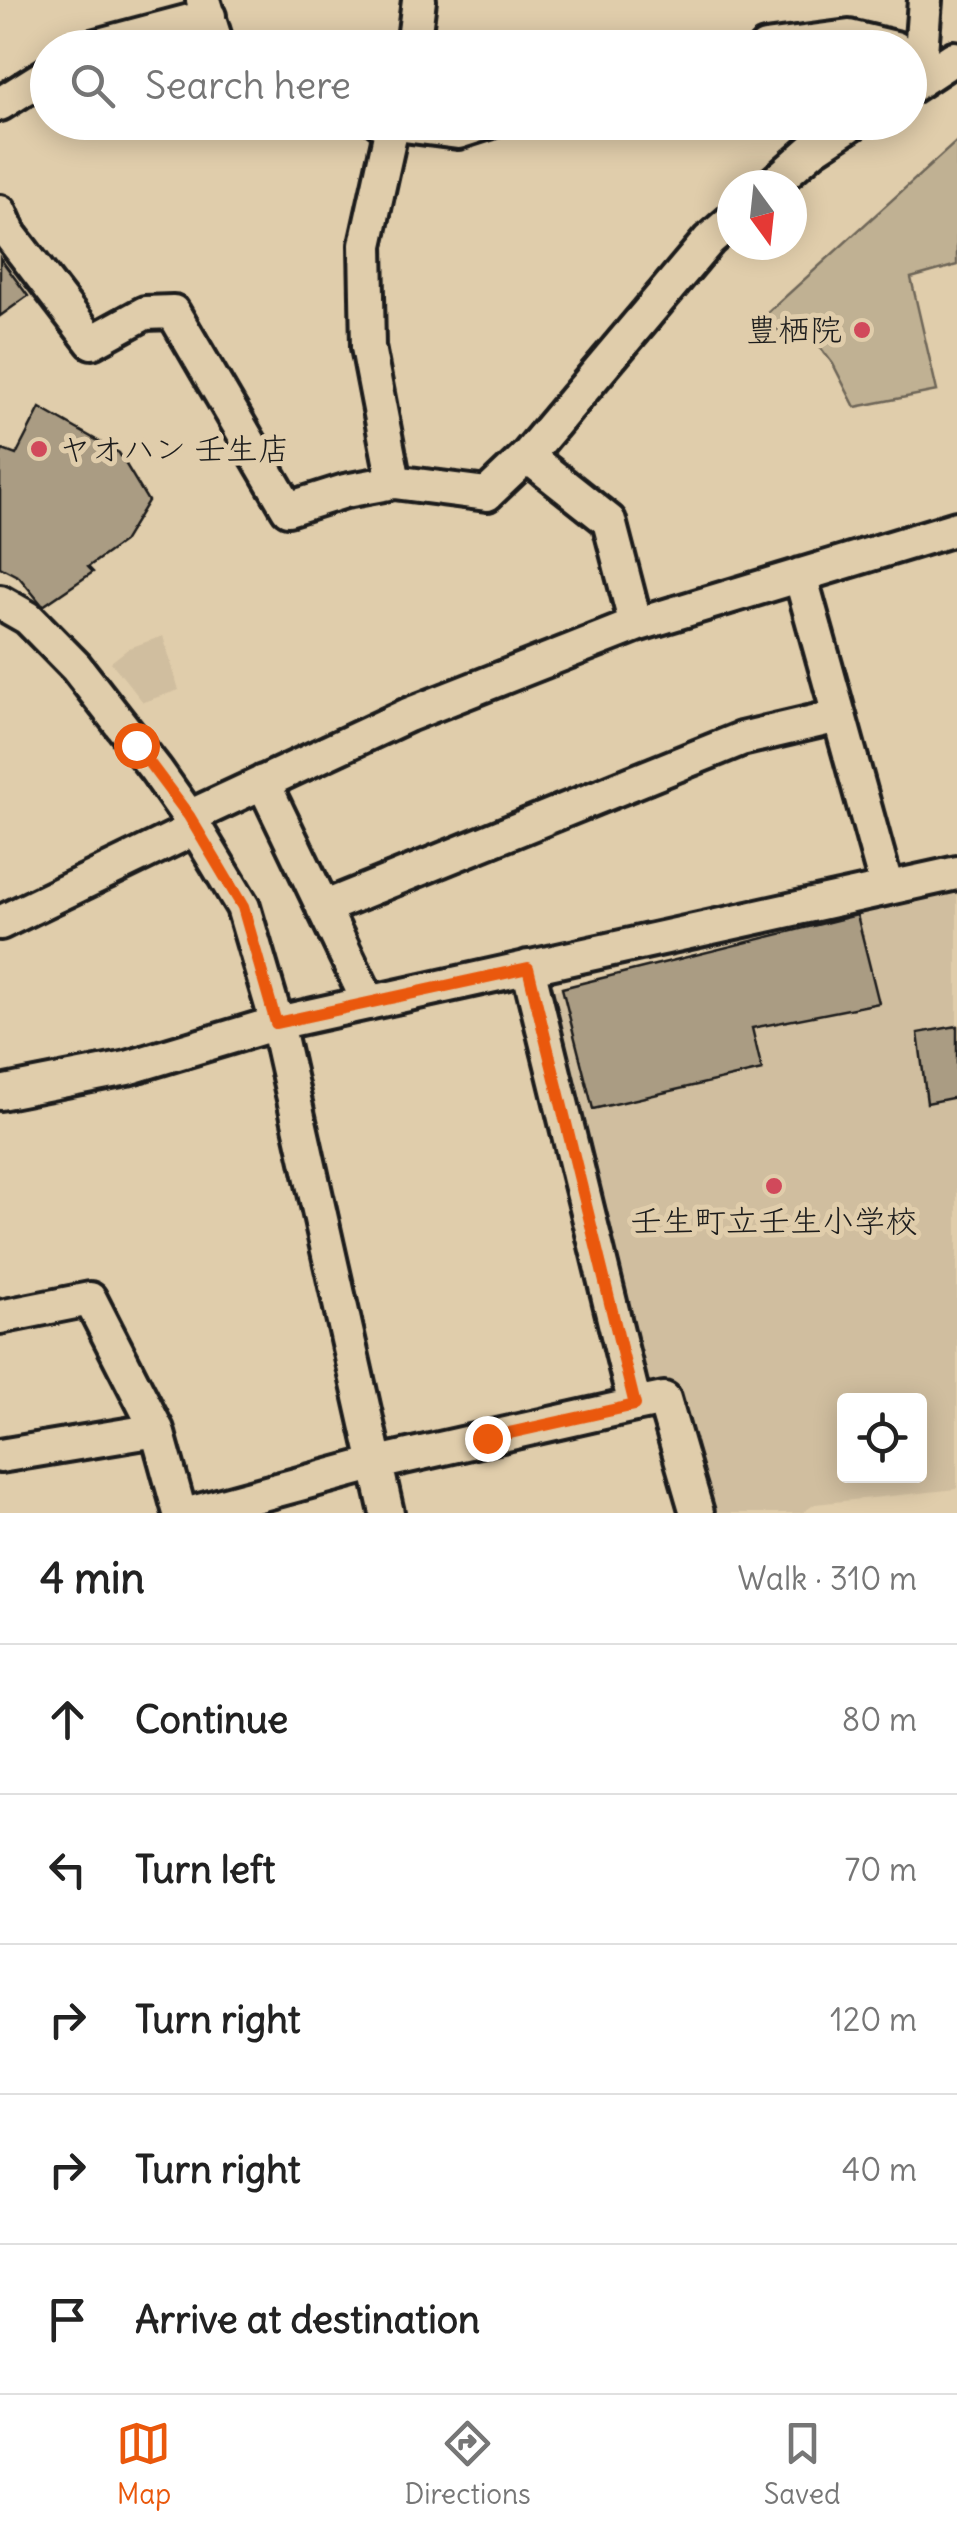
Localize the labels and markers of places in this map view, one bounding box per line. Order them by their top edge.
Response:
place label: 豊栖院 [746,309,842,350]
marker: 豊栖院 [851,319,873,341]
place label: ヤオハン 壬生店 [59,428,290,469]
marker: ヤオハン 壬生店 [28,438,50,460]
marker: 壬生町立壬生小学校 [763,1175,785,1197]
place label: 壬生町立壬生小学校 [630,1200,918,1241]

